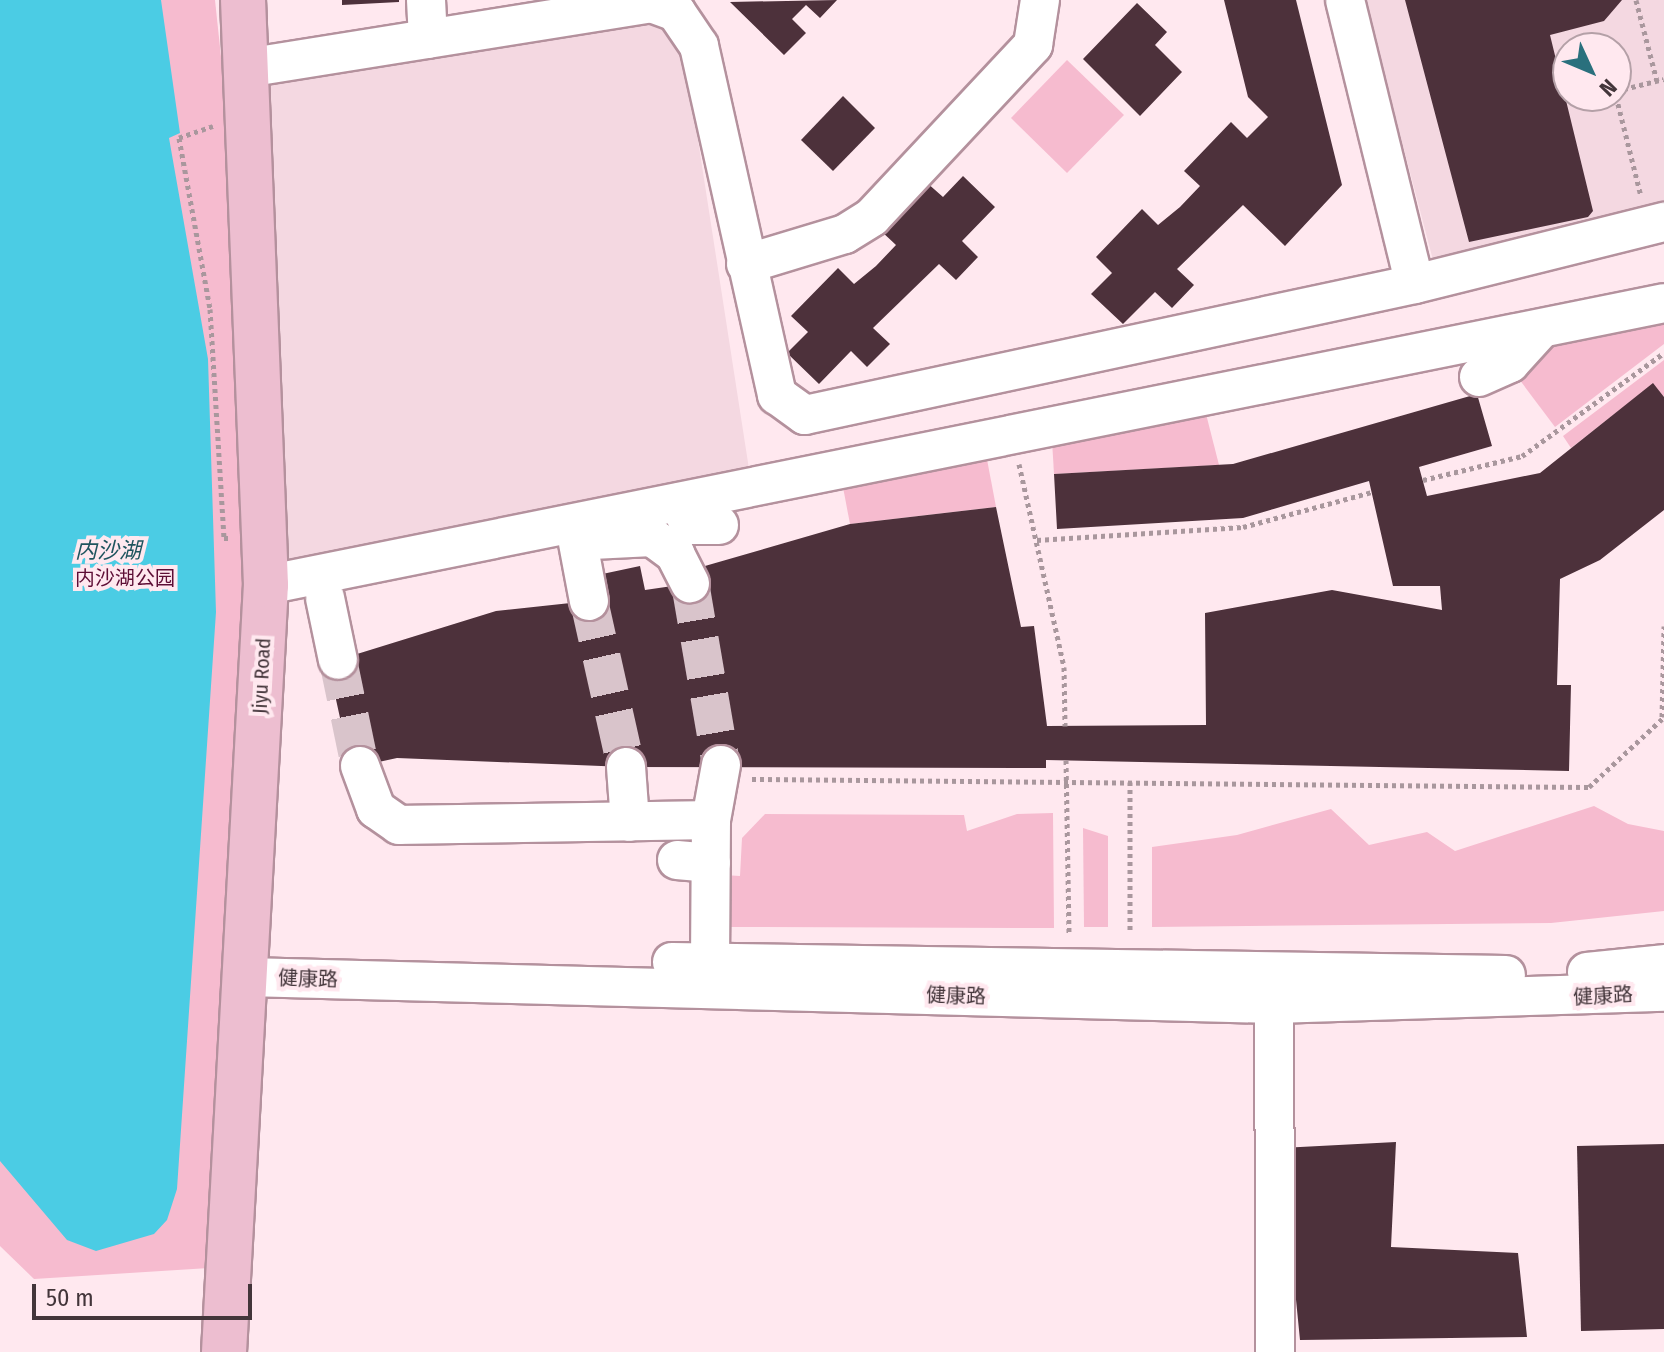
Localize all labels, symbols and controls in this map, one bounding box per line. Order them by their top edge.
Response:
north arrow [1552,32,1632,112]
text: N [1594,74,1622,102]
water label: 内沙湖 [75,538,141,564]
park label: 内沙湖公园 [75,566,175,590]
street label: Jiyu Road [248,637,276,715]
street label: 健康路 [278,966,338,992]
street label: 健康路 [1572,982,1634,1010]
street label: 健康路 [926,983,986,1009]
scale bar [36,1268,256,1318]
text: 50 m [46,1284,94,1312]

